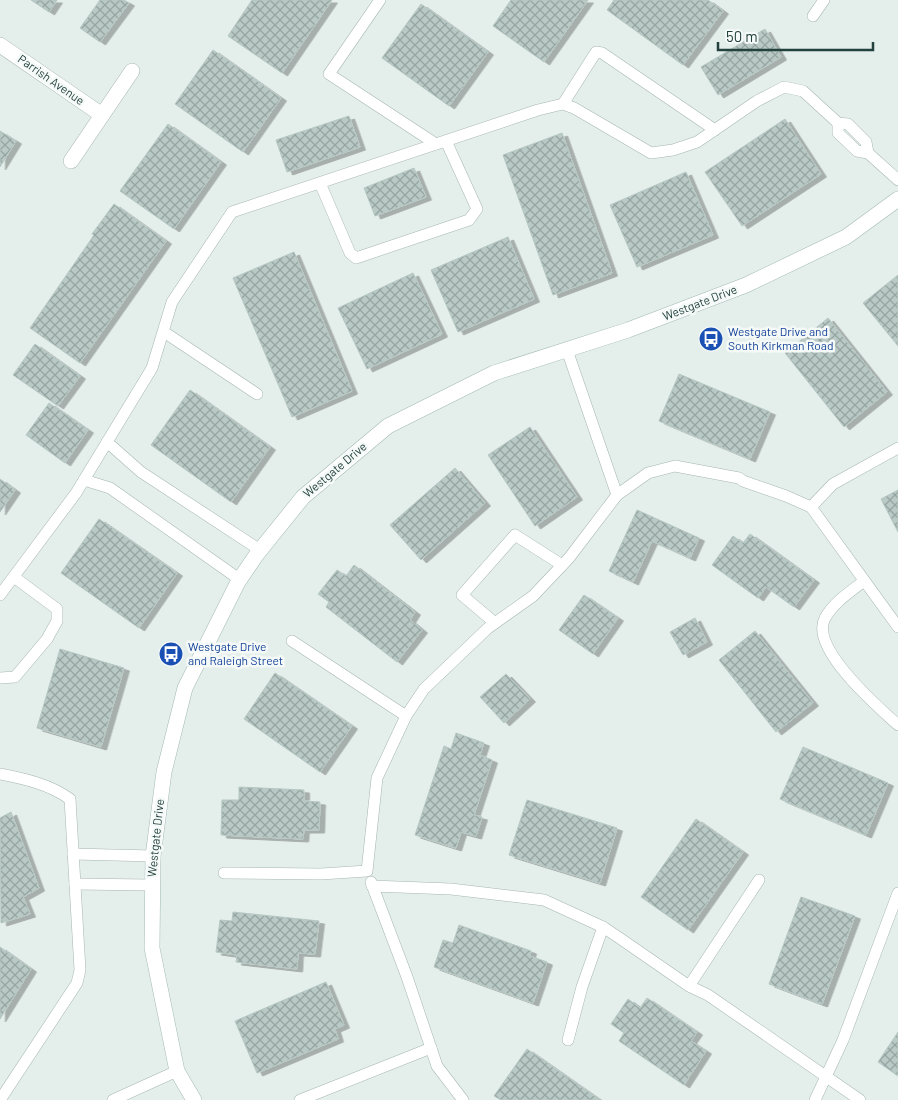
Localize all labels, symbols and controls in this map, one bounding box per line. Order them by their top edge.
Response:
scale bar [718,20,873,52]
text: 50 m [726,27,758,45]
street label: Parrish Avenue [16,51,87,107]
street label: Westgate Drive [660,281,739,323]
place label: Westgate Drive and South Kirkman Road [728,324,833,352]
bus stop icon: Westgate Drive and South Kirkman Road [698,326,724,352]
street label: Westgate Drive [300,439,369,500]
place label: Westgate Drive and Raleigh Street [188,639,283,667]
bus stop icon: Westgate Drive and Raleigh Street [158,641,184,667]
street label: Westgate Drive [144,798,166,878]

